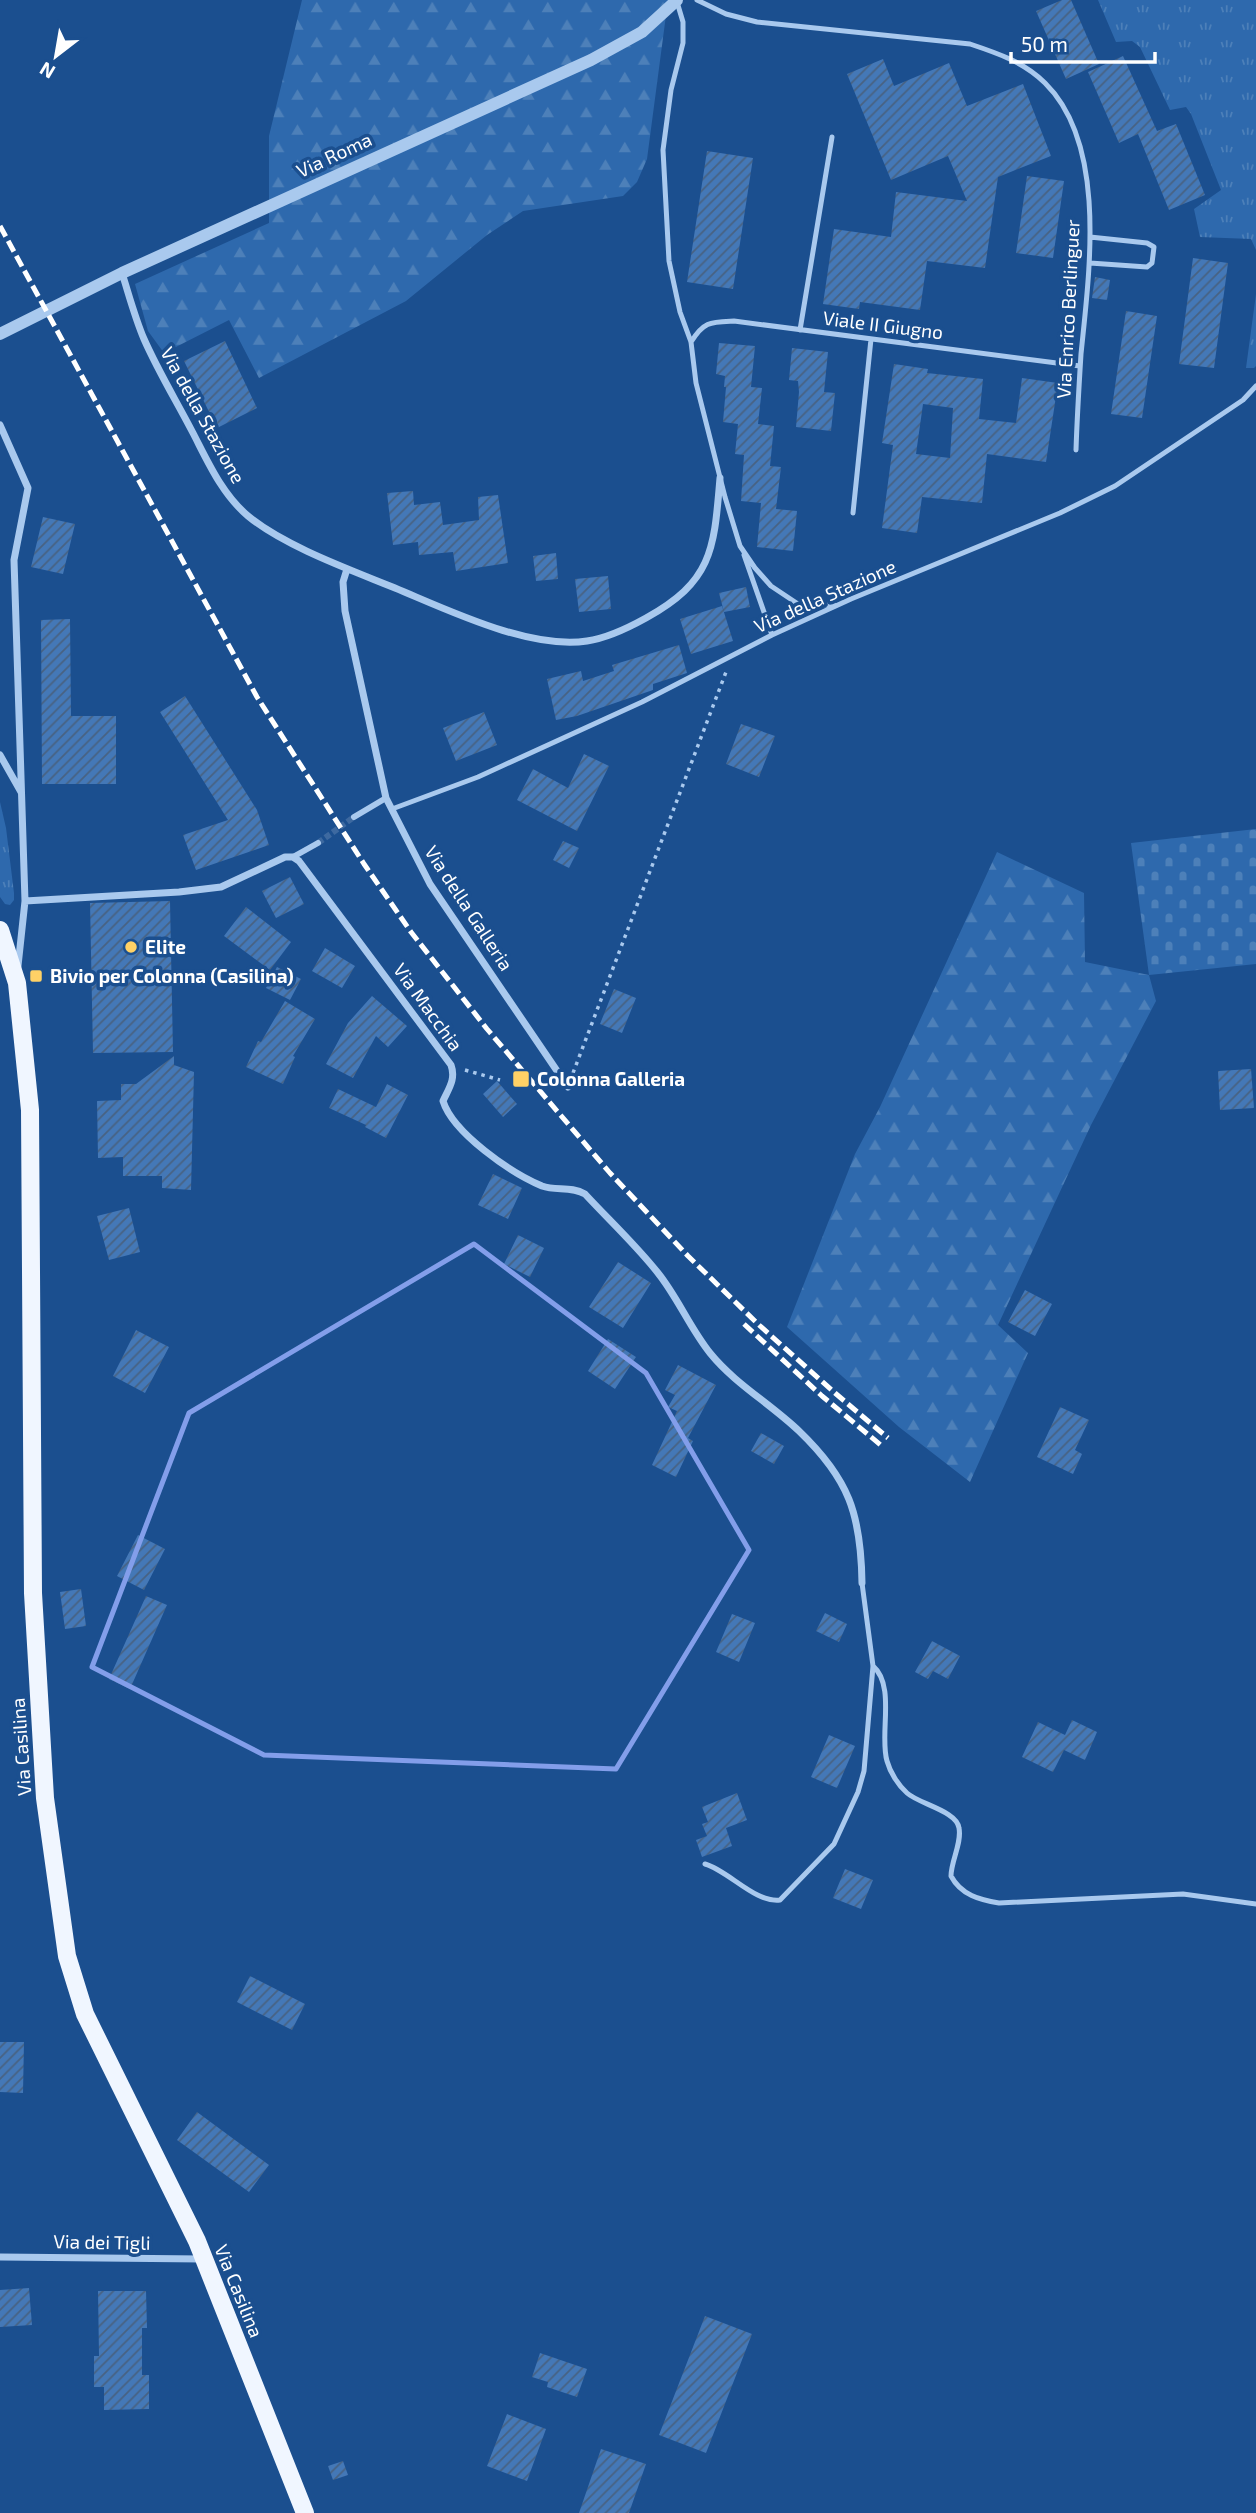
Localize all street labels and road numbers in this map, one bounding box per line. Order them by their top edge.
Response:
street label: Via Roma [292,127,375,182]
street label: Via Enrico Berlinguer [1051,218,1084,399]
street label: Viale II Giugno [822,306,944,343]
street label: Via della Stazione [156,342,251,487]
street label: Via della Stazione [750,554,899,637]
street label: Via della Galleria [420,841,518,975]
street label: Via Macchia [389,958,468,1055]
street label: Via Casilina [6,1697,35,1797]
street label: Via dei Tigli [53,2229,151,2254]
street label: Via Casilina [210,2241,269,2341]

